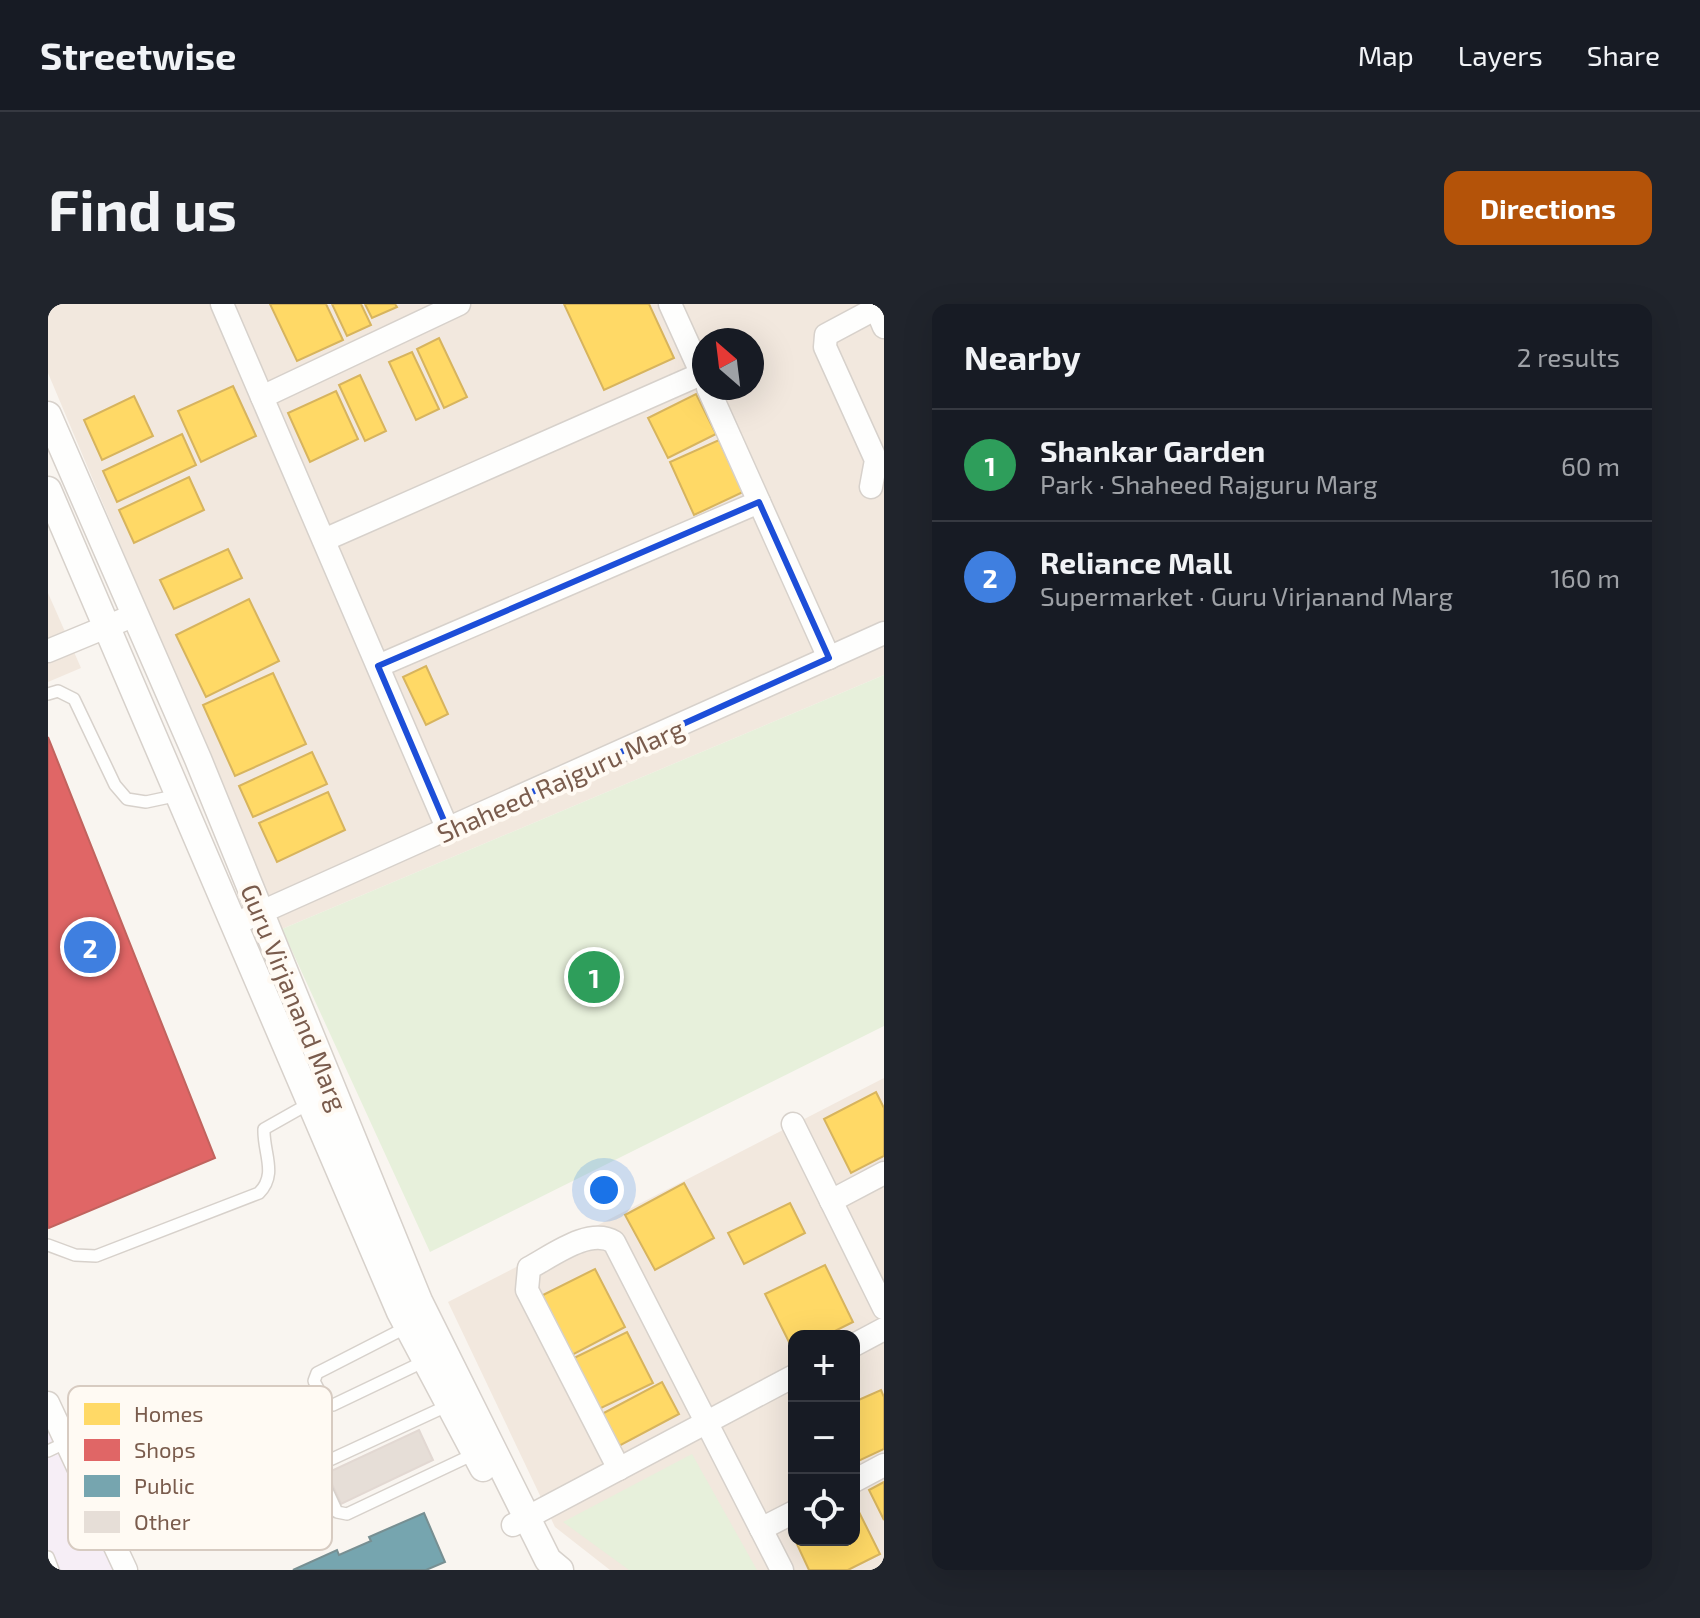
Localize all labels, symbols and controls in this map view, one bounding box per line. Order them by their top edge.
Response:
text: Streetwise [40,32,236,78]
text: Map [1358,38,1414,72]
text: Layers [1458,38,1543,72]
text: Share [1587,38,1660,72]
button: Directions [1444,171,1652,245]
text: Find us [48,175,237,242]
north arrow [692,328,764,400]
text: Nearby [964,336,1081,377]
text: 2 results [1517,341,1620,372]
text: Shankar Garden [1040,432,1265,468]
text: 1 [984,450,996,481]
text: 60 m [1561,450,1620,481]
text: Park · Shaheed Rajguru Marg [1040,468,1377,499]
text: Reliance Mall [1040,544,1232,580]
text: 2 [982,562,998,593]
text: 160 m [1551,562,1620,593]
text: Supermarket · Guru Virjanand Marg [1040,580,1453,611]
street label: Shaheed Rajguru Marg [432,712,688,848]
street label: Guru Virjanand Marg [235,879,355,1115]
pin: 2 [64,917,116,977]
pin: 1 [568,947,620,1007]
your location [584,1170,624,1210]
map controls [788,1330,860,1546]
button: + [788,1330,860,1402]
legend [68,1386,332,1550]
text: Homes [134,1400,203,1426]
button: − [788,1402,860,1474]
text: Shops [134,1436,196,1462]
text: Public [134,1472,195,1498]
button: locate [788,1474,860,1546]
text: Other [134,1508,191,1534]

